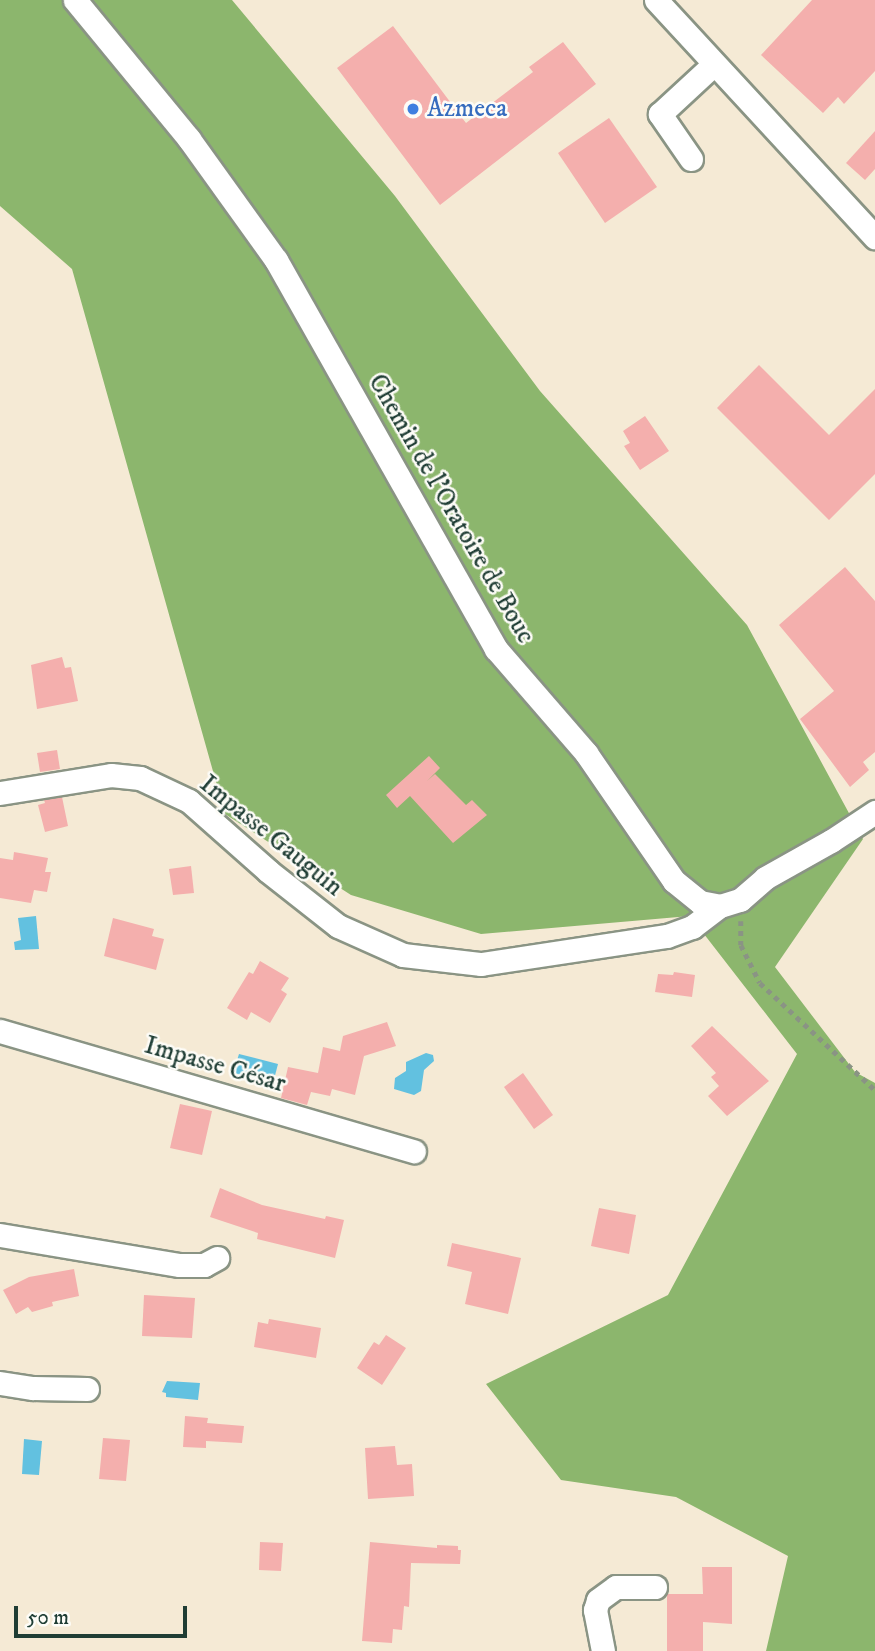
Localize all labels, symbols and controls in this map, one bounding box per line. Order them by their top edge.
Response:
place label: Azmeca [427,93,507,125]
marker: Azmeca [405,101,421,117]
street label: Chemin de l'Oratoire de Bouc [361,369,541,649]
street label: Impasse Gauguin [193,769,349,903]
street label: Impasse César [141,1030,289,1100]
scale bar [18,1592,191,1636]
text: 50 m [27,1605,69,1631]

